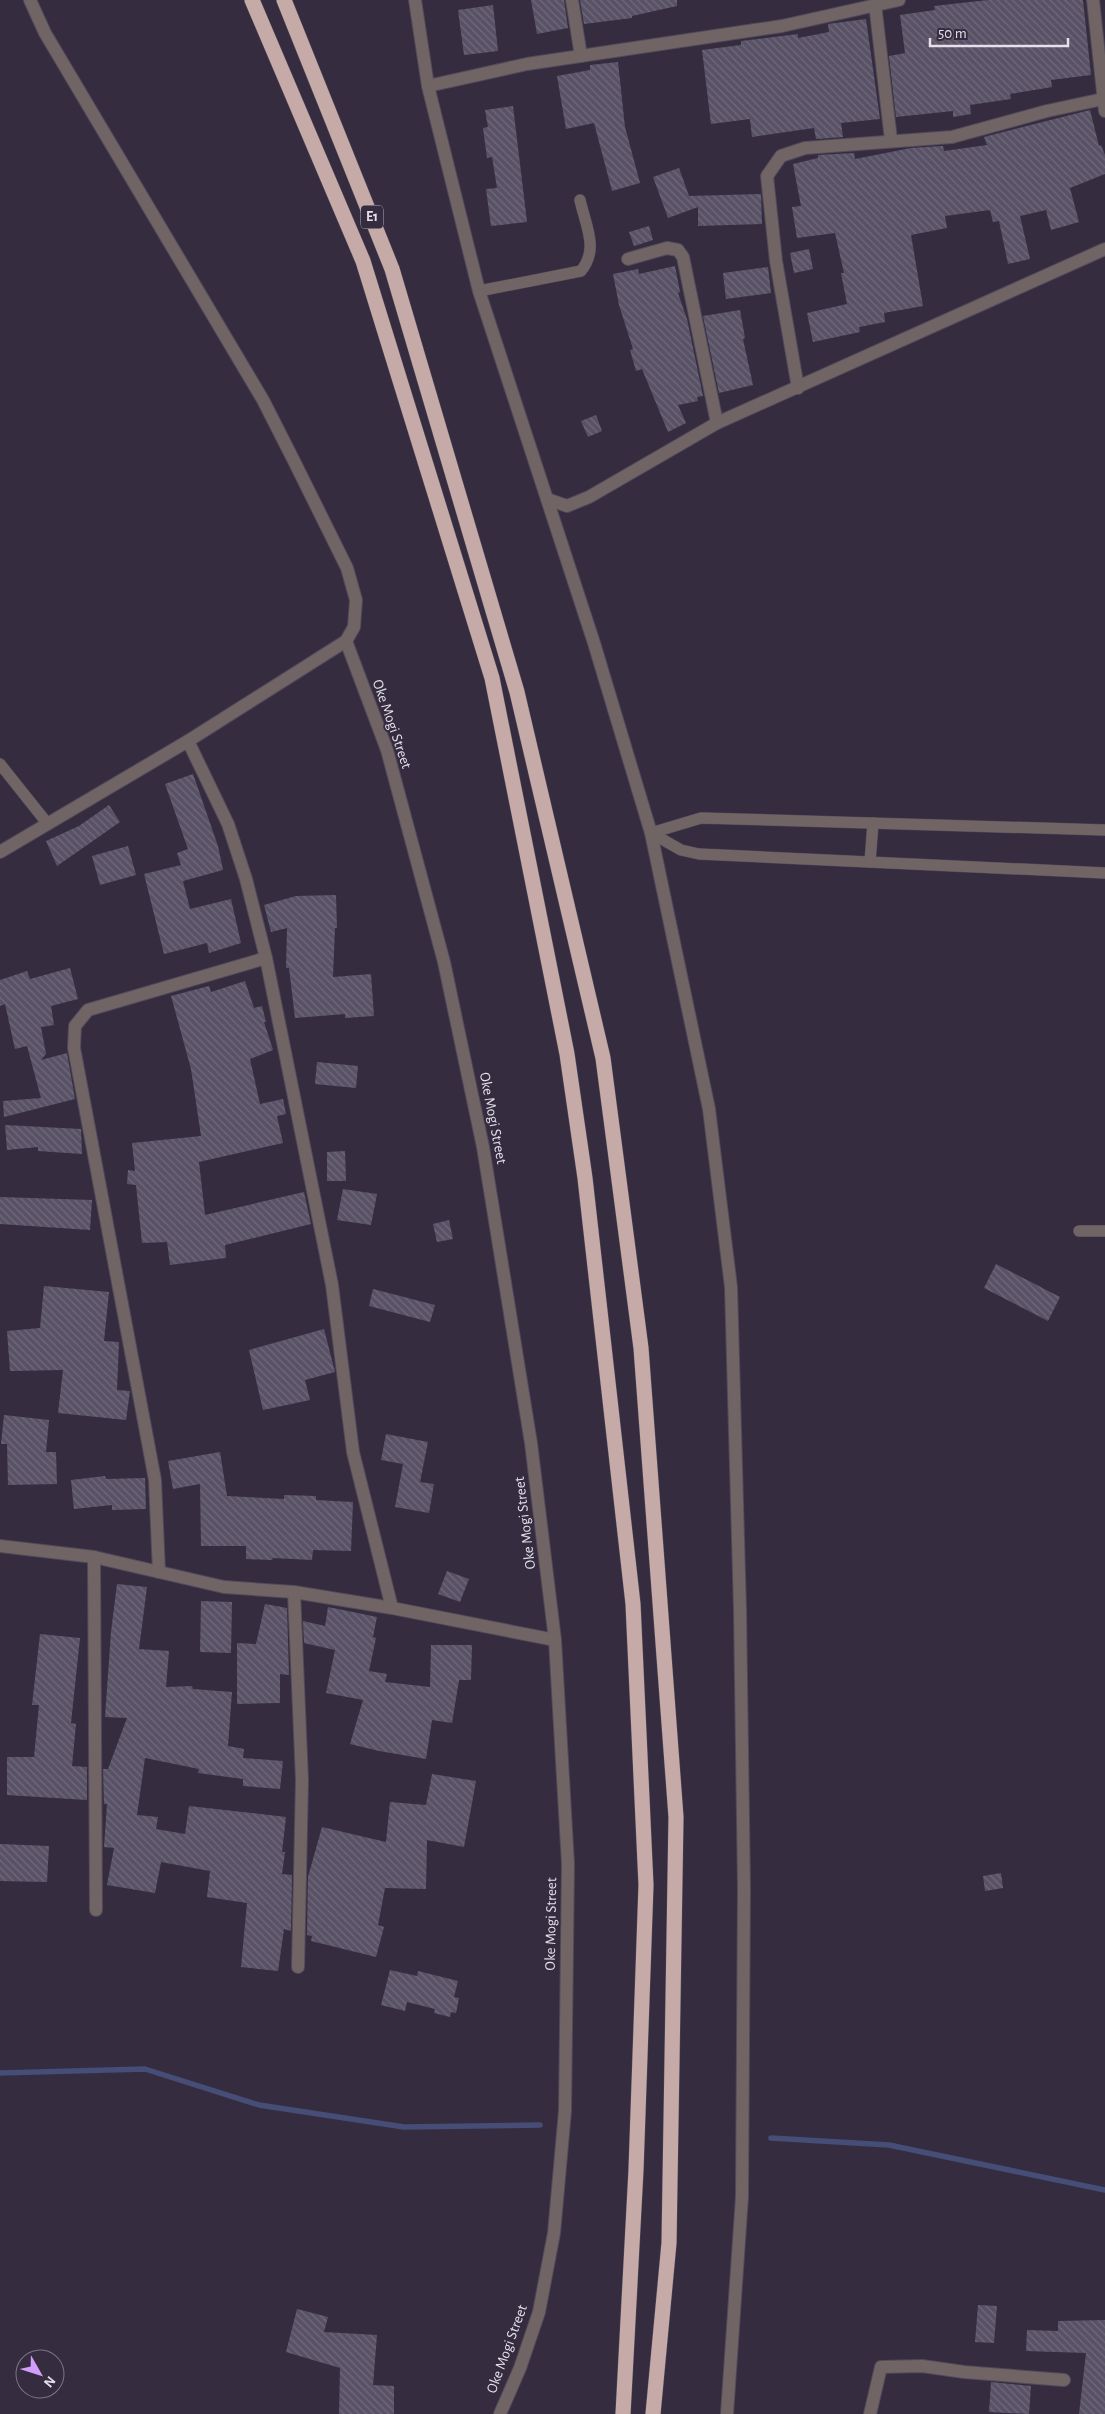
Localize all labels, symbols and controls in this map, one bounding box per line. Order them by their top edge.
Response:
scale bar [930,15,1068,47]
text: 50 m [938,26,967,41]
road number: E1 [361,206,383,228]
street label: Oke Mogi Street [370,678,414,771]
street label: Oke Mogi Street [477,1071,509,1165]
street label: Oke Mogi Street [512,1476,538,1570]
street label: Oke Mogi Street [543,1877,559,1971]
street label: Oke Mogi Street [484,2302,530,2395]
north arrow [15,2349,65,2399]
text: N [41,2373,58,2390]

